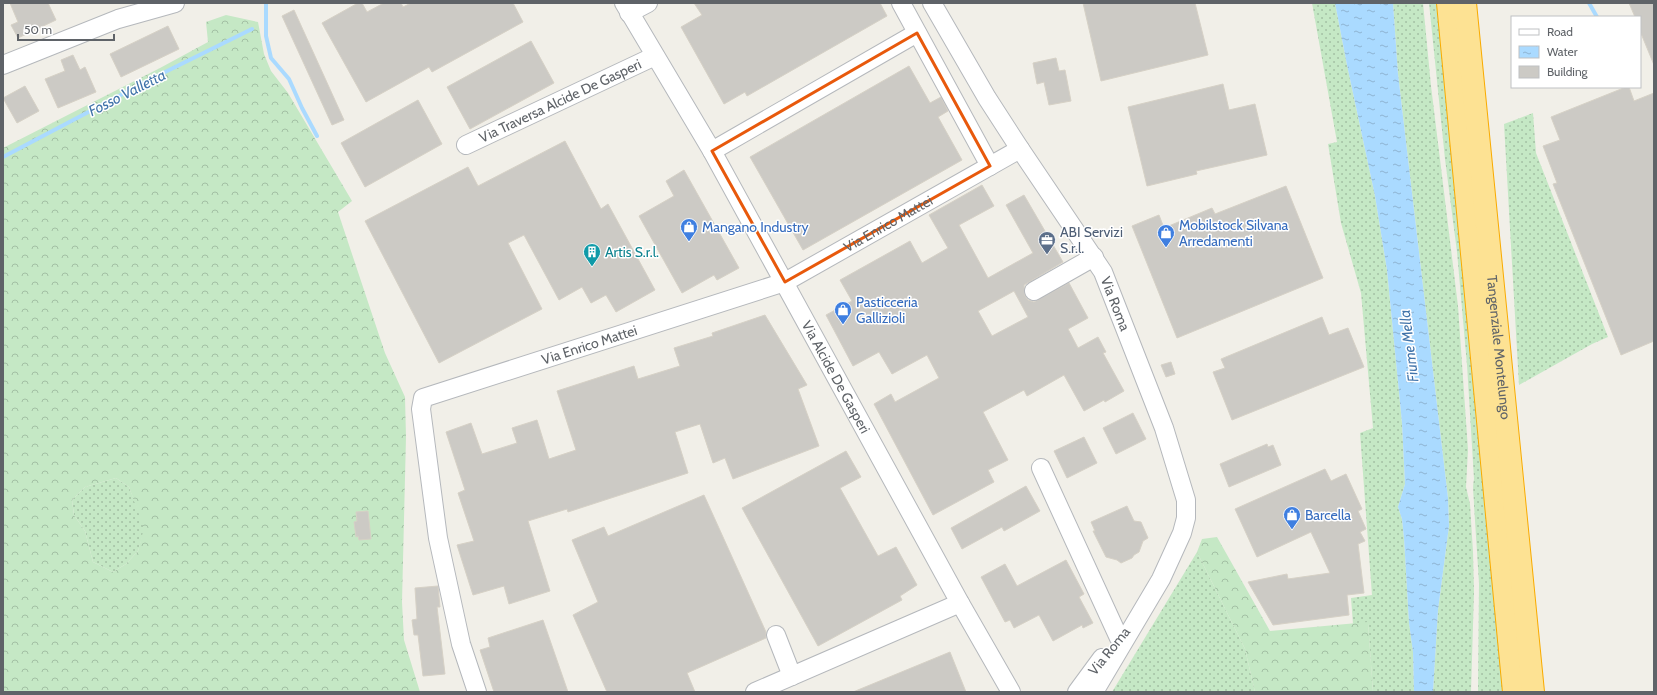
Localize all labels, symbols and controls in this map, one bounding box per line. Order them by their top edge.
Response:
scale bar [18,16,114,42]
legend [1511,16,1641,88]
text: 50 m [24,22,52,37]
text: Road [1547,24,1573,39]
text: Water [1547,44,1578,59]
street label: Via Traversa Alcide De Gasperi [476,55,644,147]
text: Building [1547,64,1589,79]
water label: Fosso Valletta [85,66,169,120]
street label: Via Enrico Mattei [840,191,936,256]
place label: Mobilstock Silvana Arredamenti [1179,216,1288,250]
shop icon: Mangano Industry [679,217,699,242]
place label: Mangano Industry [702,218,809,236]
place label: ABI Servizi S.r.l. [1060,223,1123,257]
shop icon: Mobilstock Silvana Arredamenti [1156,223,1176,248]
office icon: ABI Servizi S.r.l. [1037,230,1057,255]
building icon: Artis S.r.l. [582,242,602,267]
place label: Artis S.r.l. [605,243,659,261]
street label: Via Roma [1097,274,1134,334]
street label: Tangenziale Montelungo [1483,274,1515,420]
place label: Pasticceria Gallizioli [856,293,918,327]
shop icon: Pasticceria Gallizioli [833,300,853,325]
water label: Fiume Mella [1396,309,1422,383]
street label: Via Alcide De Gasperi [798,317,874,437]
street label: Via Enrico Mattei [539,321,639,368]
shop icon: Barcella [1282,505,1302,530]
place label: Barcella [1305,506,1351,524]
street label: Via Roma [1084,623,1134,679]

